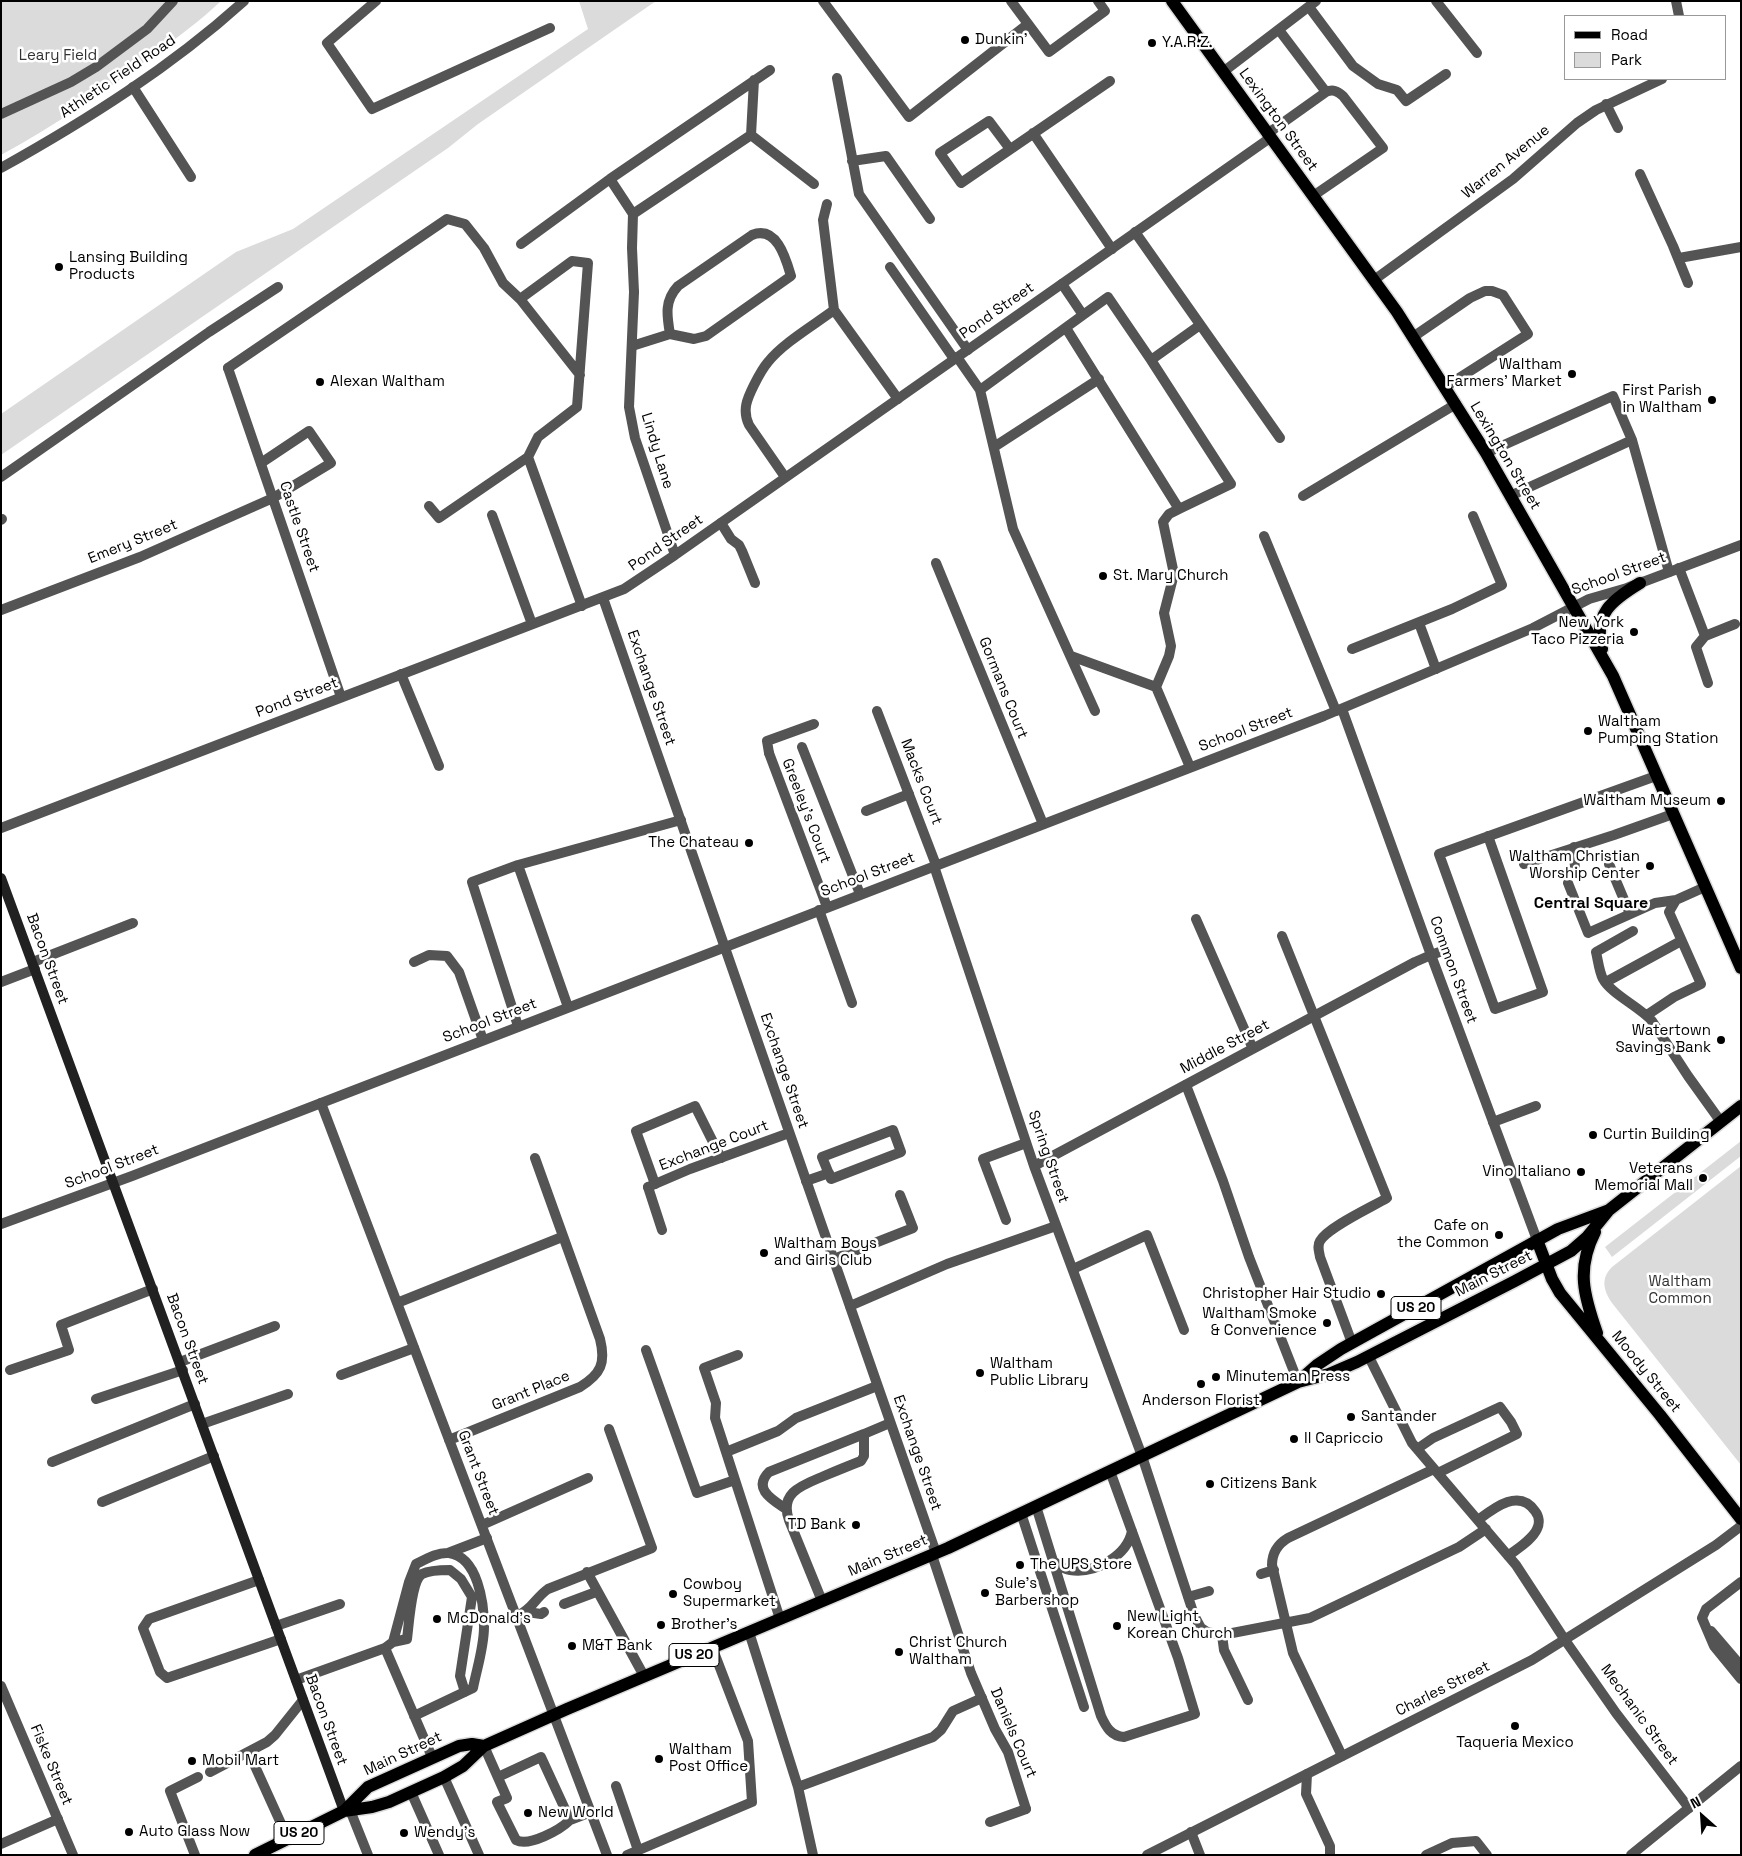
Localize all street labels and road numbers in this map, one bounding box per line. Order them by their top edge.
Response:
street label: Athletic Field Road [57,32,179,122]
street label: Lexington Street [1235,65,1321,175]
street label: Warren Avenue [1459,121,1553,203]
street label: Pond Street [956,279,1038,343]
street label: Lexington Street [1466,399,1544,513]
street label: Lindy Lane [637,411,677,491]
street label: Castle Street [275,479,323,575]
street label: Pond Street [625,511,707,575]
street label: Emery Street [86,516,180,568]
street label: School Street [1569,549,1669,599]
street label: Exchange Street [623,628,679,748]
street label: Gormans Court [974,635,1032,741]
street label: Pond Street [253,674,341,722]
street label: School Street [1196,704,1296,756]
street label: Macks Court [896,736,946,828]
street label: Greeley's Court [778,756,834,866]
street label: School Street [818,849,918,901]
street label: Bacon Street [22,911,72,1007]
street label: Common Street [1425,914,1481,1026]
street label: School Street [440,995,540,1047]
street label: Exchange Street [756,1011,812,1131]
street label: Middle Street [1177,1016,1273,1078]
street label: Spring Street [1024,1108,1072,1206]
street label: Exchange Court [657,1117,771,1175]
street label: School Street [62,1141,162,1193]
street label: Main Street [1452,1247,1536,1301]
street label: Bacon Street [162,1291,212,1387]
road number: US 20 [1391,1296,1441,1320]
street label: Moody Street [1608,1327,1684,1417]
street label: Grant Place [489,1367,573,1415]
street label: Exchange Street [889,1393,945,1513]
street label: Grant Street [454,1428,502,1518]
street label: Main Street [846,1531,930,1581]
road number: US 20 [669,1644,719,1666]
street label: Charles Street [1393,1658,1493,1720]
street label: Mechanic Street [1596,1661,1682,1769]
street label: Bacon Street [301,1672,351,1768]
street label: Daniels Court [986,1685,1040,1781]
street label: Fiske Street [26,1722,76,1808]
street label: Main Street [361,1728,445,1780]
road number: US 20 [274,1822,324,1845]

